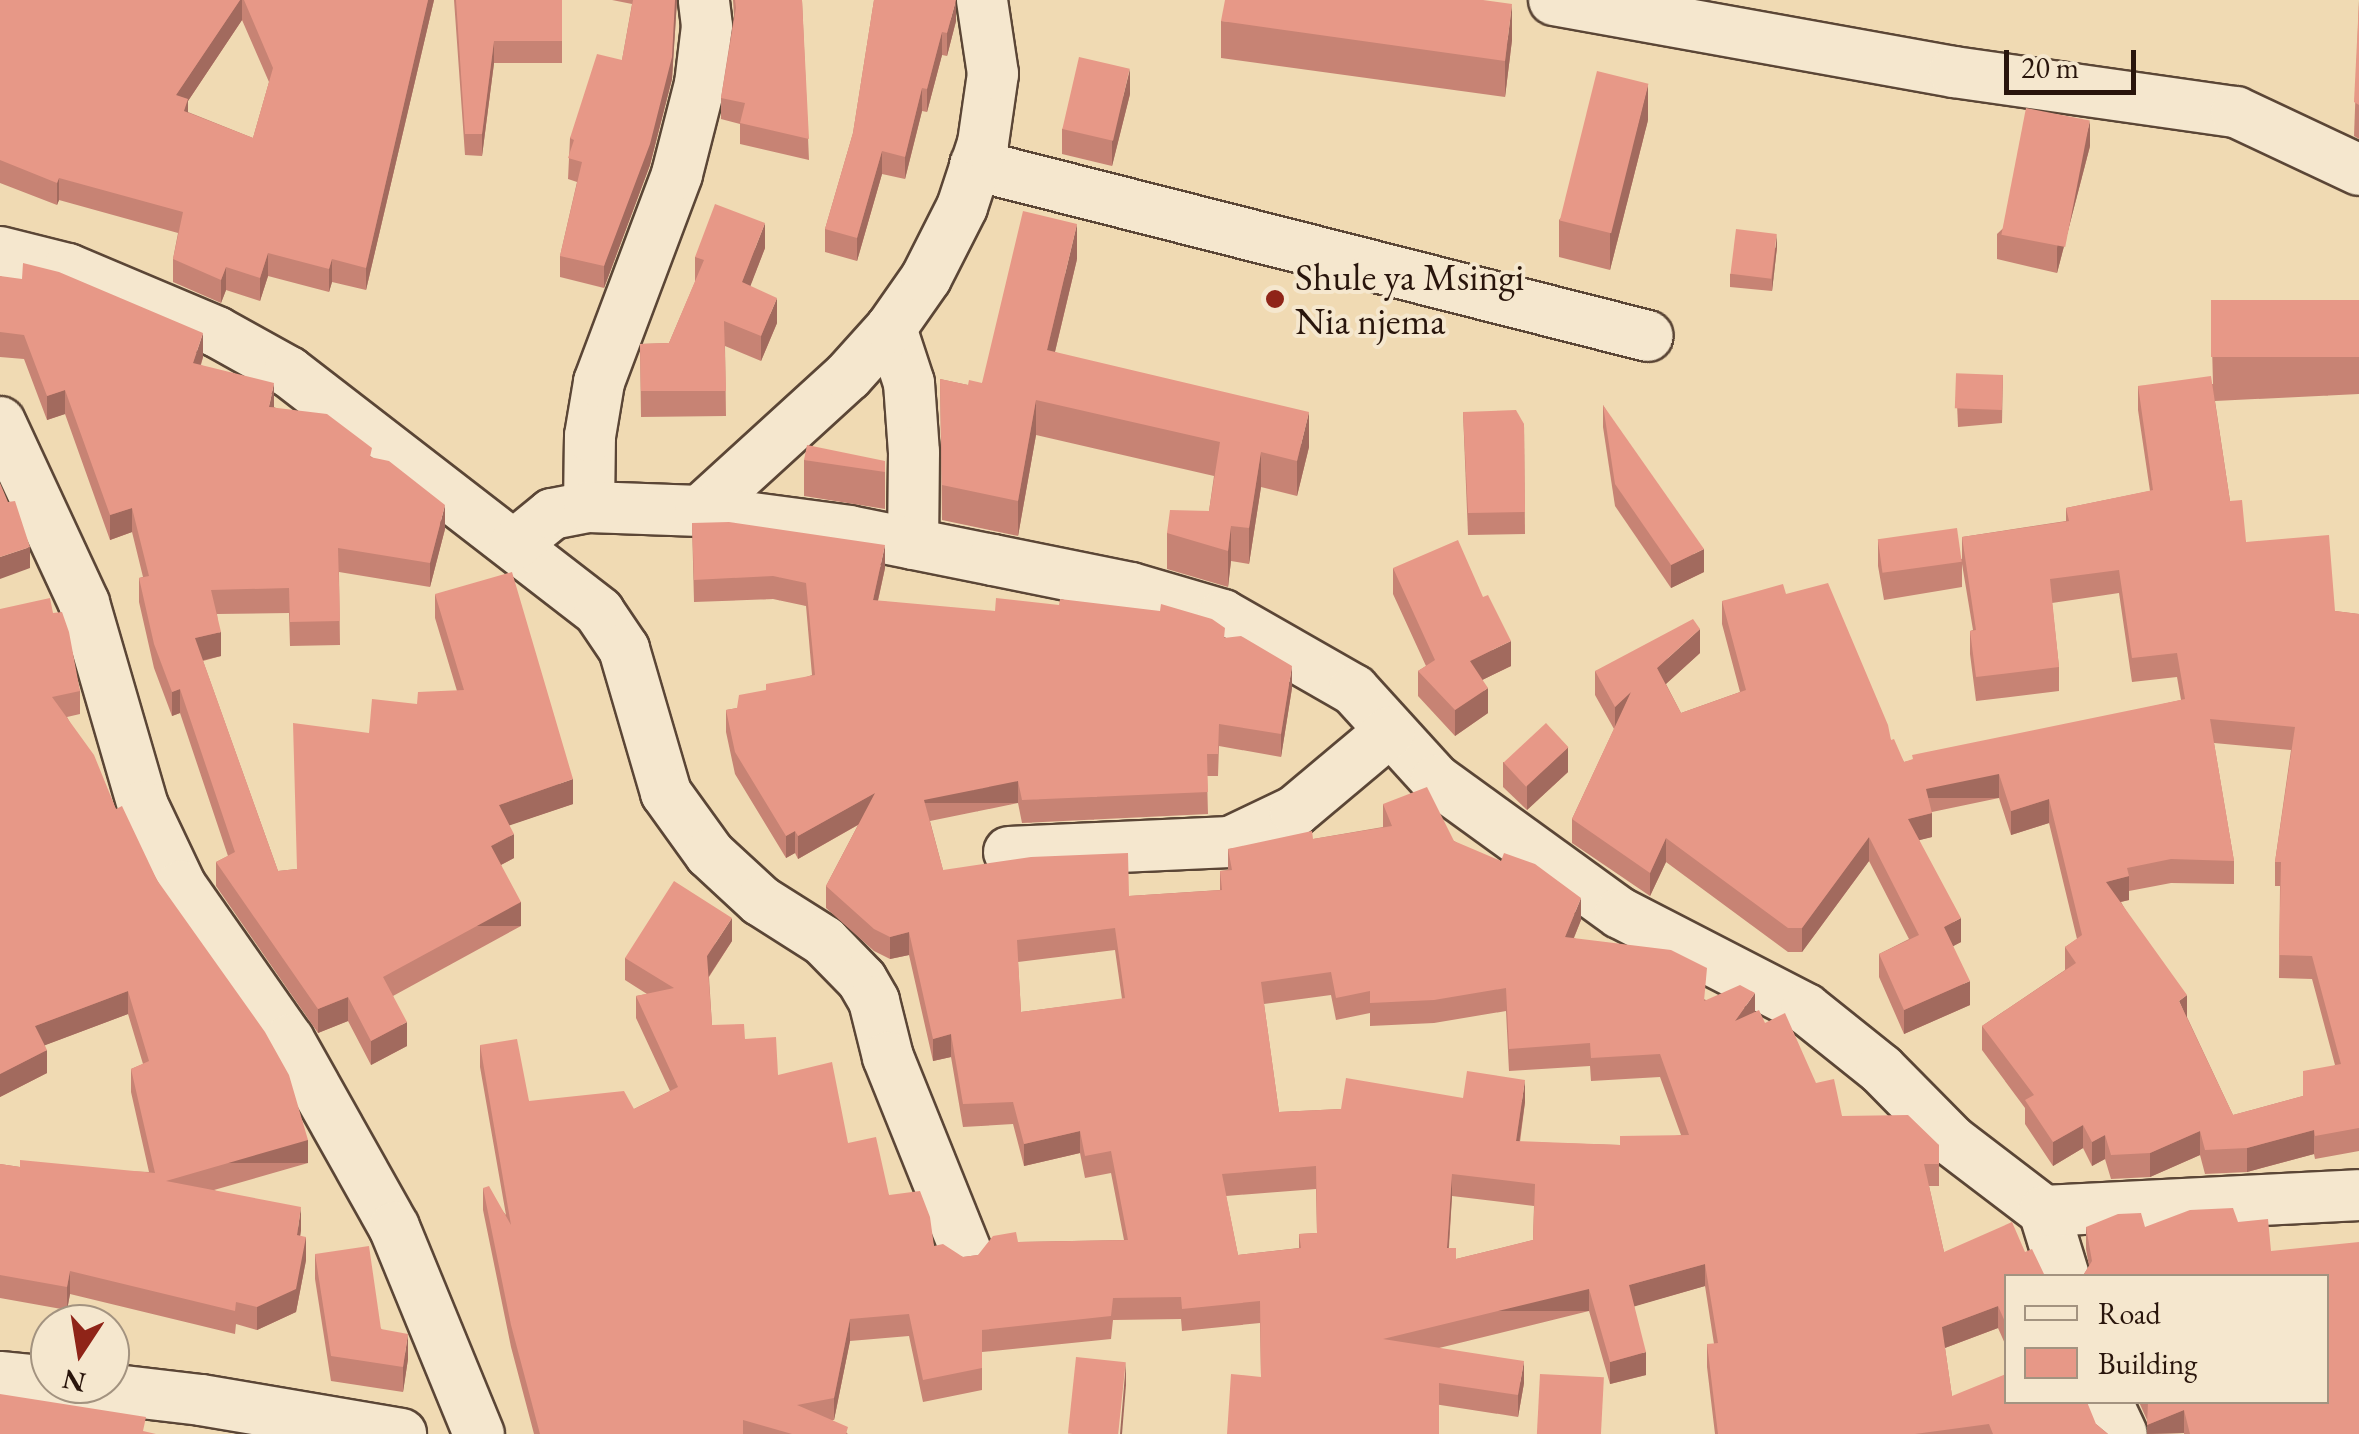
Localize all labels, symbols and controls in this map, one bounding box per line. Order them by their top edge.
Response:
scale bar [2009,30,2142,92]
text: 20 m [2021,48,2079,87]
place label: Shule ya Msingi Nia njema [1295,254,1524,343]
marker: Shule ya Msingi Nia njema [1264,288,1286,310]
legend [2004,1274,2329,1404]
text: Road [2098,1294,2161,1333]
north arrow [30,1304,130,1404]
text: Building [2098,1344,2197,1383]
text: N [59,1361,89,1401]

